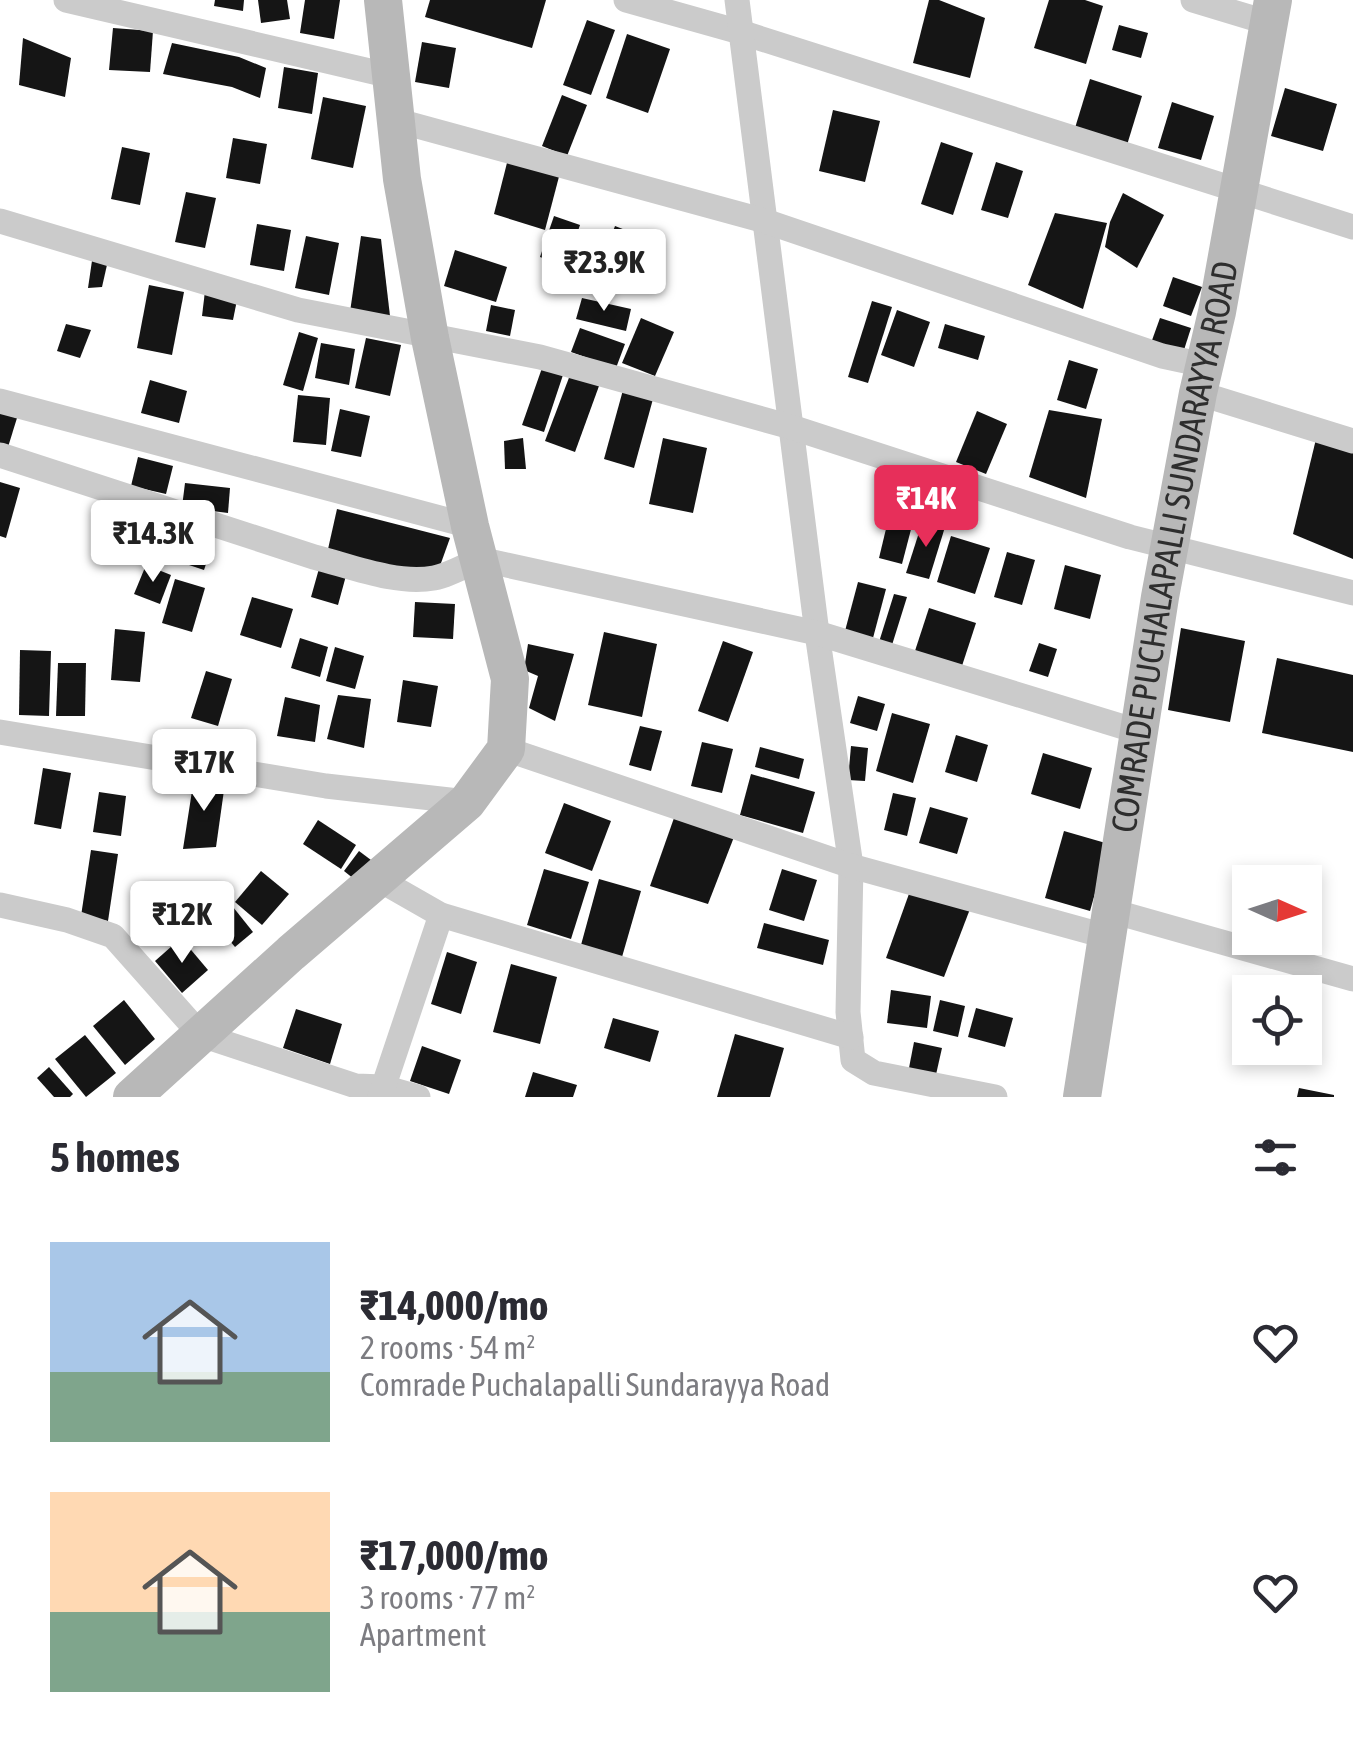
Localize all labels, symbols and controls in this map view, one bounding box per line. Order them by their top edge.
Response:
pin: ₹23.9K [523,229,685,314]
text: ₹23.9K [564,243,644,280]
street label: COMRADE PUCHALAPALLI SUNDARAYYA ROAD [1103,258,1245,835]
pin: ₹14K [867,465,985,550]
text: ₹14K [896,479,956,516]
pin: ₹14.3K [72,500,234,585]
text: ₹14.3K [113,514,193,551]
pin: ₹17K [145,729,263,814]
text: ₹17K [174,743,234,780]
north arrow [1232,865,1322,955]
map controls [1232,865,1322,1065]
pin: ₹12K [123,881,241,966]
text: ₹12K [152,895,212,932]
button: locate [1232,975,1322,1065]
icon: filters [1248,1130,1303,1185]
text: 5 homes [50,1133,180,1181]
text: ₹14,000/mo [360,1281,548,1329]
icon: home [130,1282,250,1402]
icon: heart [1248,1315,1303,1370]
text: 2 rooms · 54 m² [360,1329,535,1366]
text: Comrade Puchalapalli Sundarayya Road [360,1366,830,1403]
text: ₹17,000/mo [360,1531,548,1579]
icon: home [130,1532,250,1652]
icon: heart [1248,1565,1303,1620]
text: 3 rooms · 77 m² [360,1579,535,1616]
text: Apartment [360,1616,486,1653]

